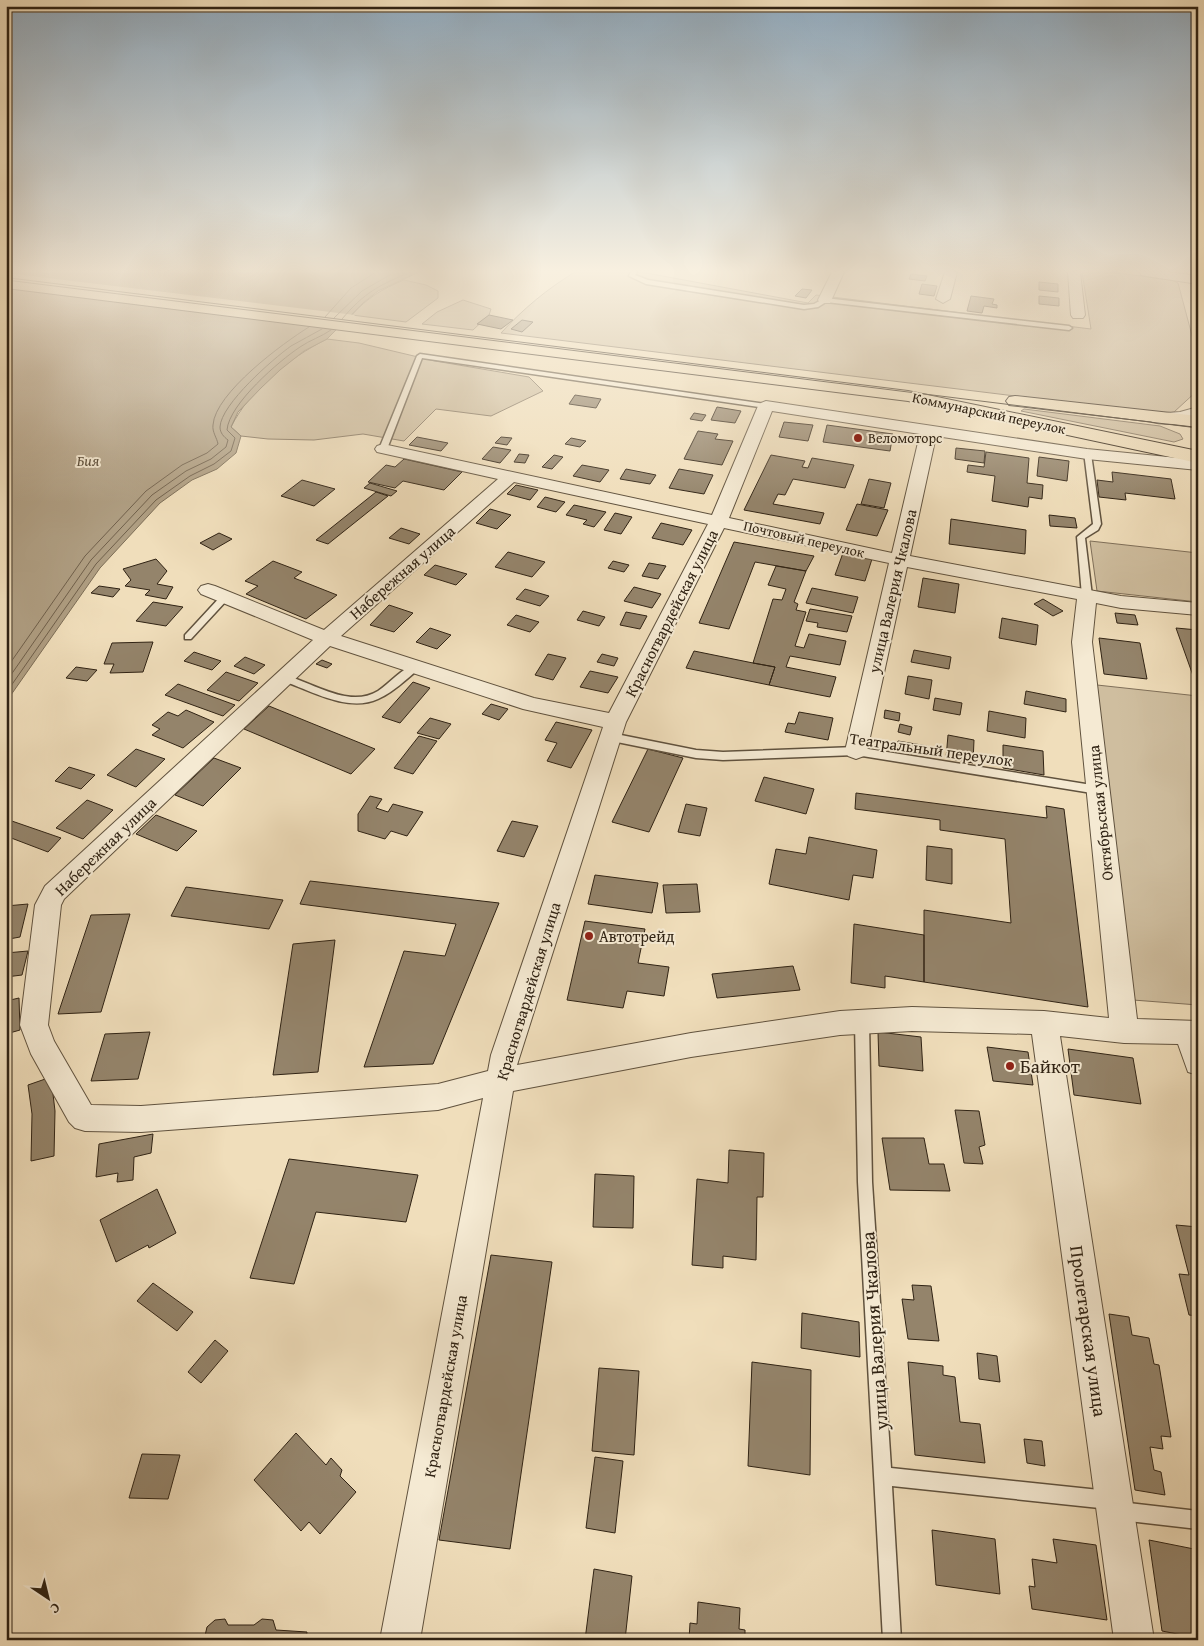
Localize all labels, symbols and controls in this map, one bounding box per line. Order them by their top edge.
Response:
street label: Коммунарский переулок [910,387,1068,439]
place label: Веломоторс [868,428,942,448]
marker: Веломоторс [852,432,864,444]
water label: Бия [77,450,100,471]
street label: улица Валерия Чкалова [861,506,923,676]
street label: Почтовый переулок [742,515,867,563]
street label: Набережная улица [344,519,461,625]
street label: Красногвардейская улица [618,525,724,701]
street label: Театральный переулок [848,726,1015,772]
street label: Октябрьская улица [1081,744,1119,882]
street label: Набережная улица [49,791,162,901]
street label: Красногвардейская улица [489,899,567,1083]
place label: Автотрейд [599,924,675,948]
marker: Автотрейд [583,930,595,942]
place label: Байкот [1020,1052,1081,1080]
marker: Байкот [1004,1060,1016,1072]
street label: улица Валерия Чкалова [853,1231,895,1432]
street label: Пролетарская улица [1063,1244,1115,1418]
street label: Красногвардейская улица [417,1292,473,1479]
north arrow [22,1574,72,1624]
text: С [46,1598,64,1619]

